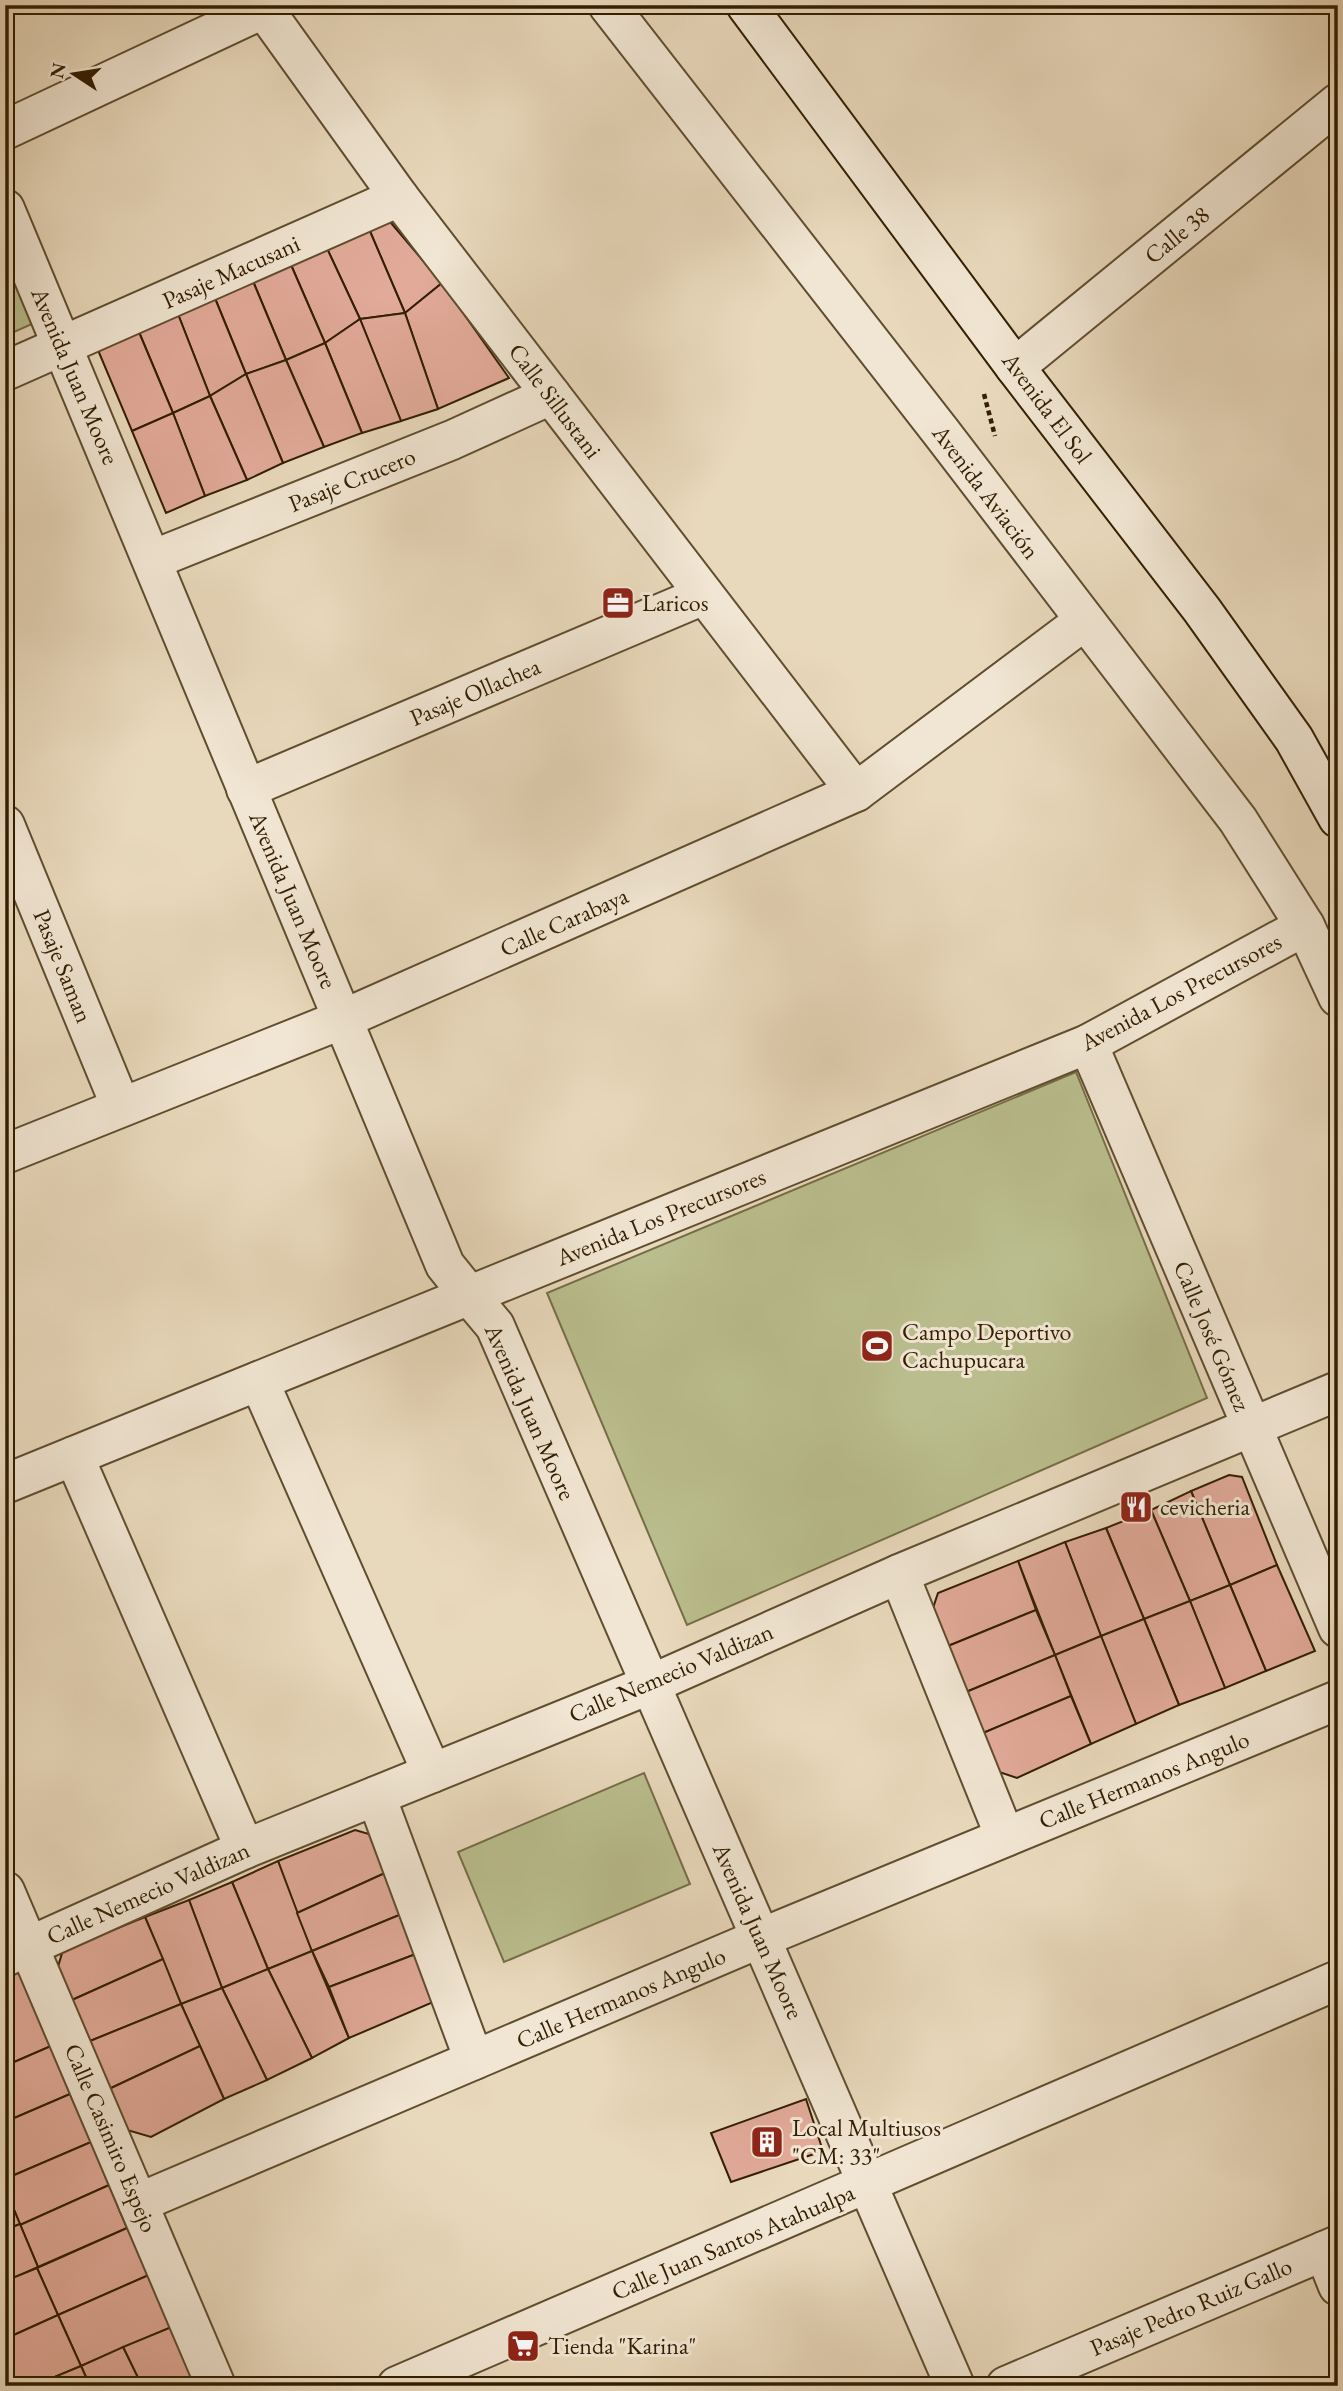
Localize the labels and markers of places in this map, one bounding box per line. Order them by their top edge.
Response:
office icon: Laricos [599,584,637,622]
place label: Laricos [642,587,708,618]
place label: Campo Deportivo Cachupucara [902,1316,1072,1375]
sports icon: Campo Deportivo Cachupucara [858,1327,896,1365]
restaurant icon: cevicheria [1117,1488,1155,1526]
place label: cevicheria [1160,1491,1250,1522]
place label: Local Multiusos "CM: 33" [792,2112,941,2171]
building icon: Local Multiusos "CM: 33" [748,2123,786,2161]
supermarket icon: Tienda "Karina" [504,2327,542,2365]
place label: Tienda "Karina" [548,2330,696,2361]

